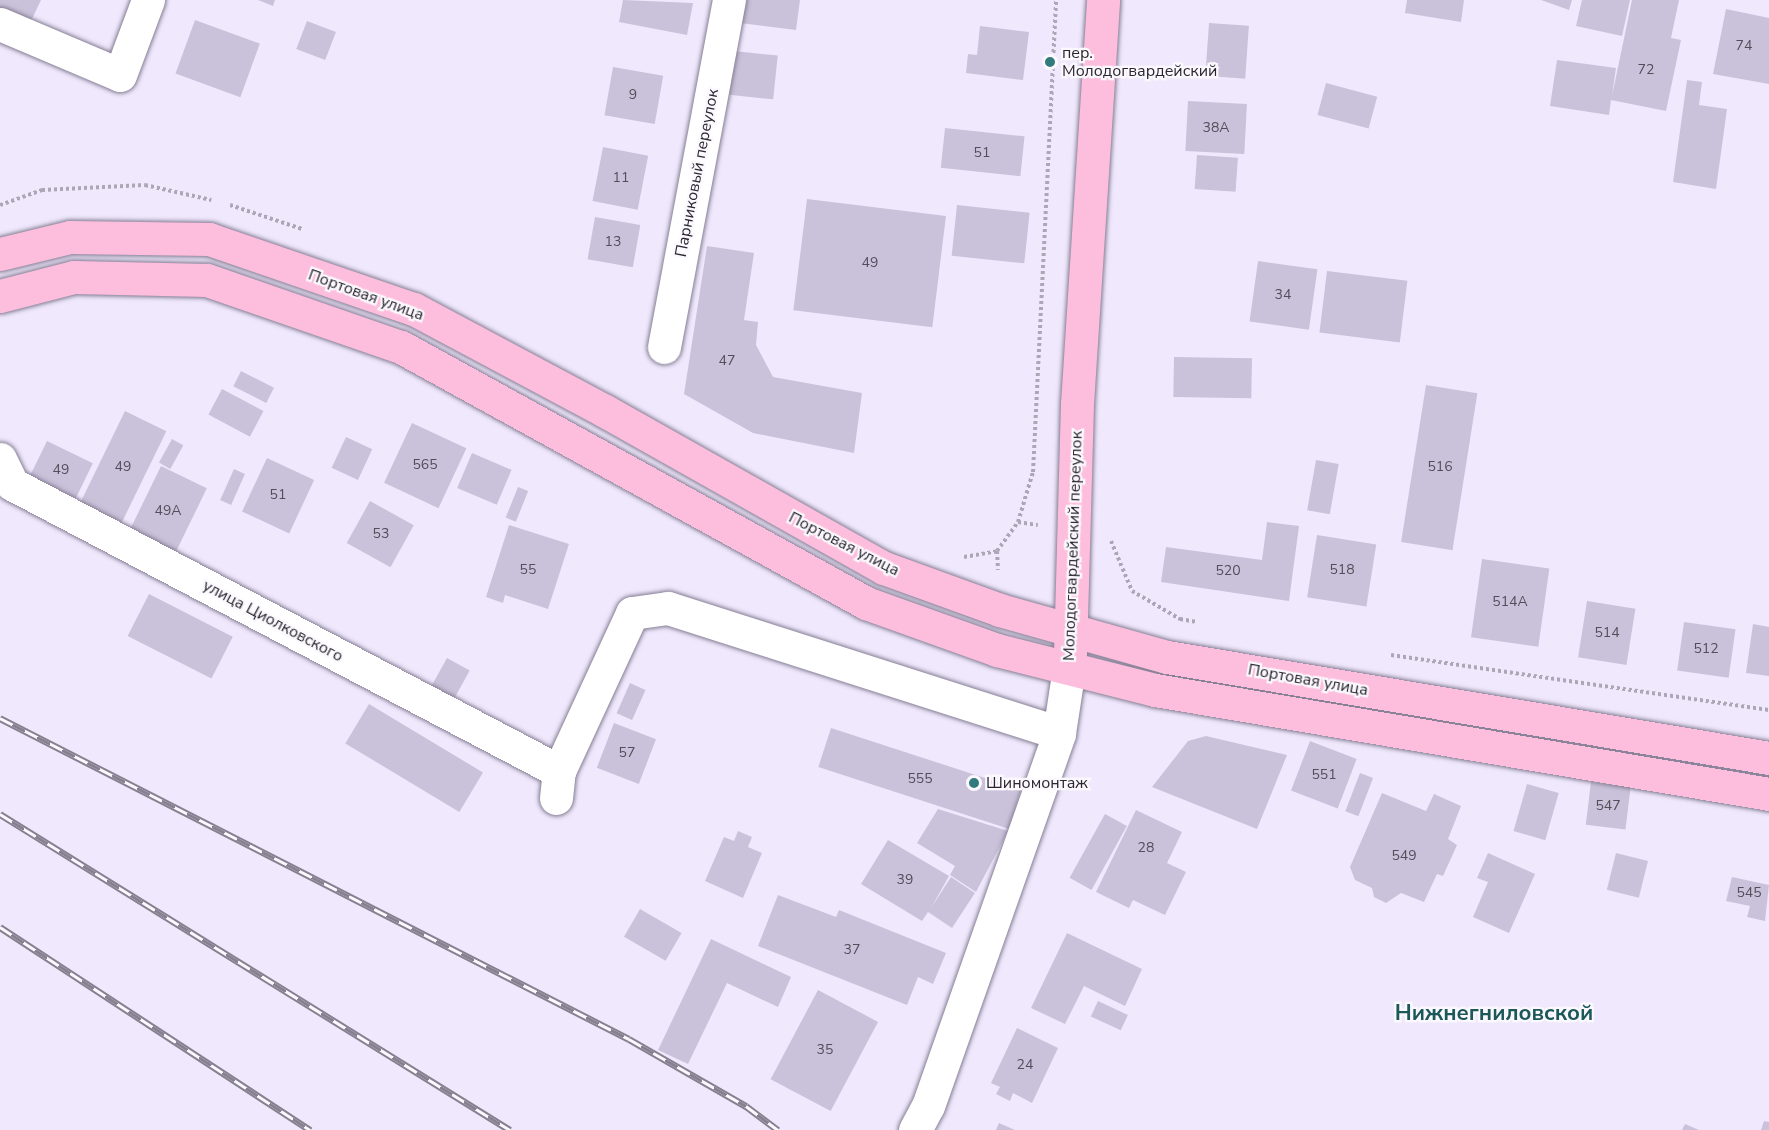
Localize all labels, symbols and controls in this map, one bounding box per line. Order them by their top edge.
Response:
house number: 74 [1736,38,1752,54]
place label: пер. Молодогвардейский [1062,43,1217,81]
marker: пер. Молодогвардейский [1043,55,1057,69]
house number: 72 [1638,62,1654,78]
house number: 9 [629,87,637,103]
street label: Парниковый переулок [671,87,723,259]
house number: 38А [1202,120,1230,136]
house number: 51 [974,145,990,161]
house number: 11 [613,170,629,186]
house number: 13 [605,234,621,250]
house number: 49 [862,255,878,271]
street label: Портовая улица [306,265,426,325]
house number: 34 [1275,287,1291,303]
house number: 47 [719,353,735,369]
street label: Молодогвардейский переулок [1059,431,1087,661]
house number: 565 [412,457,438,473]
house number: 49 [115,459,131,475]
house number: 516 [1427,459,1453,475]
house number: 49 [53,462,69,478]
house number: 51 [270,487,286,503]
house number: 49А [154,503,182,519]
street label: Портовая улица [786,508,902,580]
house number: 53 [373,526,389,542]
house number: 55 [520,562,536,578]
house number: 518 [1329,562,1355,578]
house number: 520 [1215,563,1241,579]
street label: улица Циолковского [200,576,346,666]
house number: 514А [1492,594,1528,610]
house number: 514 [1594,625,1620,641]
house number: 512 [1693,641,1719,657]
street label: Портовая улица [1247,660,1369,700]
house number: 57 [619,745,635,761]
house number: 551 [1311,767,1337,783]
house number: 555 [907,771,933,787]
place label: Шиномонтаж [986,773,1088,793]
marker: Шиномонтаж [967,776,981,790]
house number: 547 [1595,798,1621,814]
house number: 28 [1138,840,1154,856]
house number: 549 [1391,848,1417,864]
house number: 39 [897,872,913,888]
house number: 545 [1736,885,1762,901]
house number: 37 [844,942,860,958]
district label: Нижнегниловской [1395,1001,1593,1027]
house number: 35 [817,1042,833,1058]
house number: 24 [1017,1057,1033,1073]

